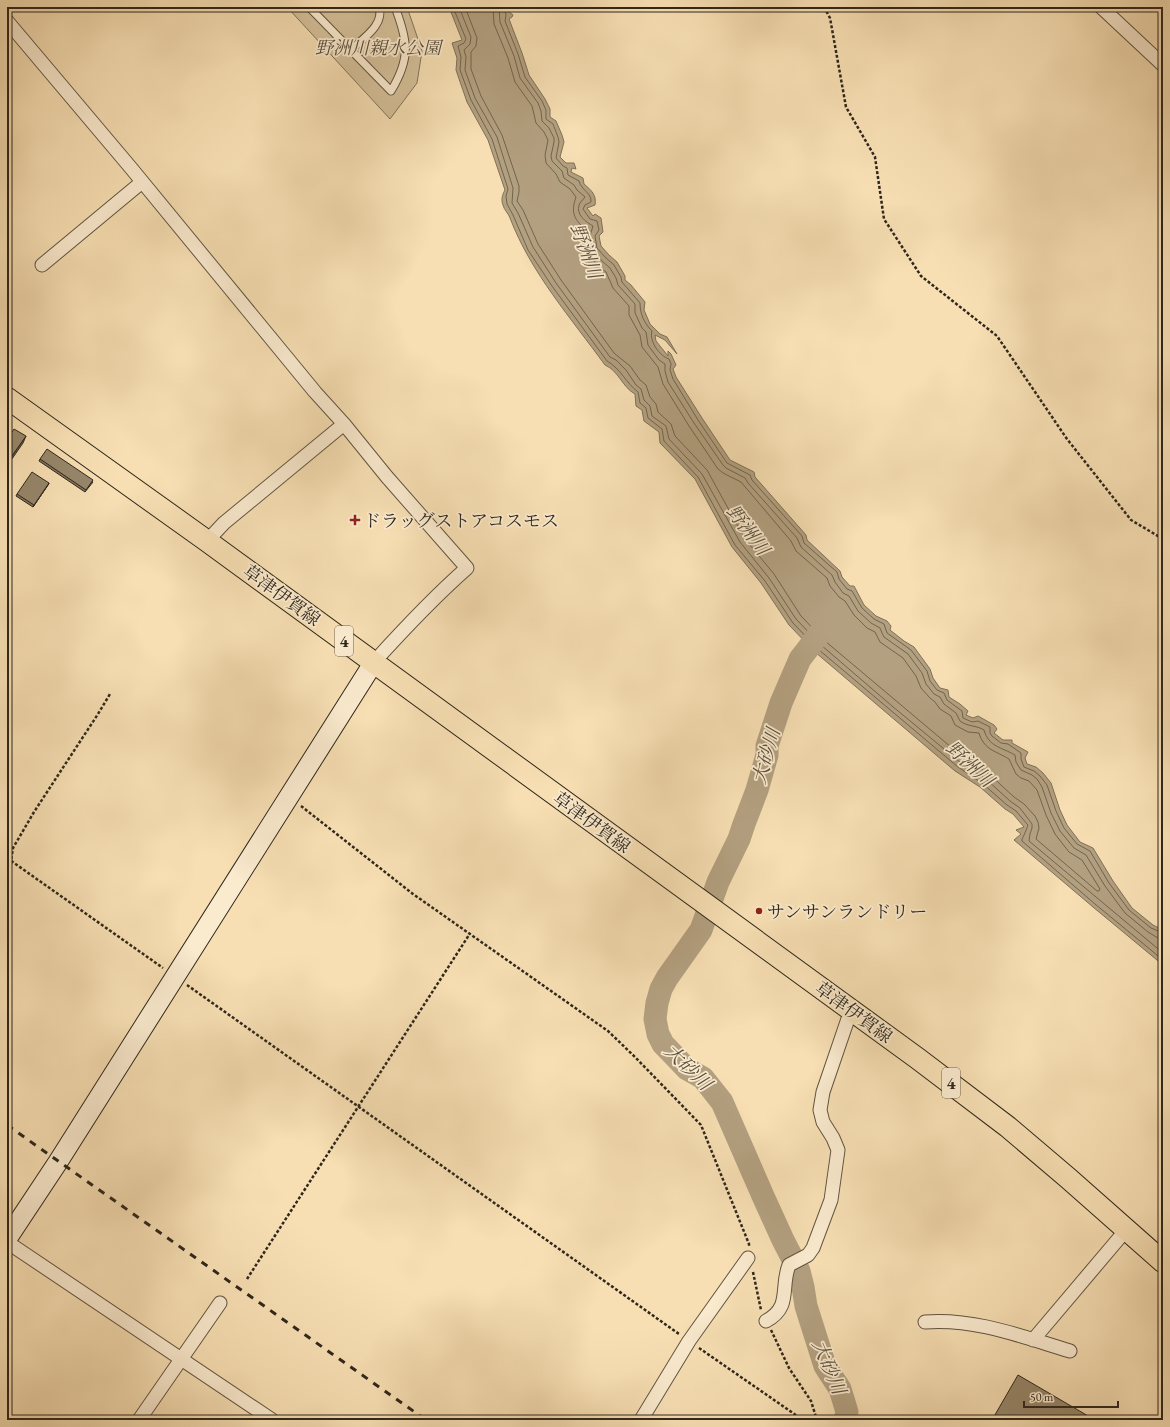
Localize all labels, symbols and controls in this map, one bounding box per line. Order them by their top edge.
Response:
park label: 野洲川親水公園 [315,36,444,59]
water label: 野洲川 [565,220,608,284]
water label: 野洲川 [721,500,776,562]
place label: ドラッグストアコスモス [363,509,559,532]
marker: ドラッグストアコスモス [350,515,360,525]
street label: 草津伊賀線 [239,559,325,631]
road number: 4 [335,626,353,656]
water label: 大砂川 [746,723,786,787]
water label: 野洲川 [941,735,1001,794]
street label: 草津伊賀線 [549,786,635,858]
place label: サンサンランドリー [767,900,927,923]
marker: サンサンランドリー [754,906,764,916]
street label: 草津伊賀線 [811,976,897,1048]
water label: 大砂川 [659,1038,719,1097]
road number: 4 [942,1068,960,1098]
water label: 大砂川 [806,1336,852,1400]
scale bar [1024,1383,1118,1409]
text: 50 m [1030,1389,1054,1405]

